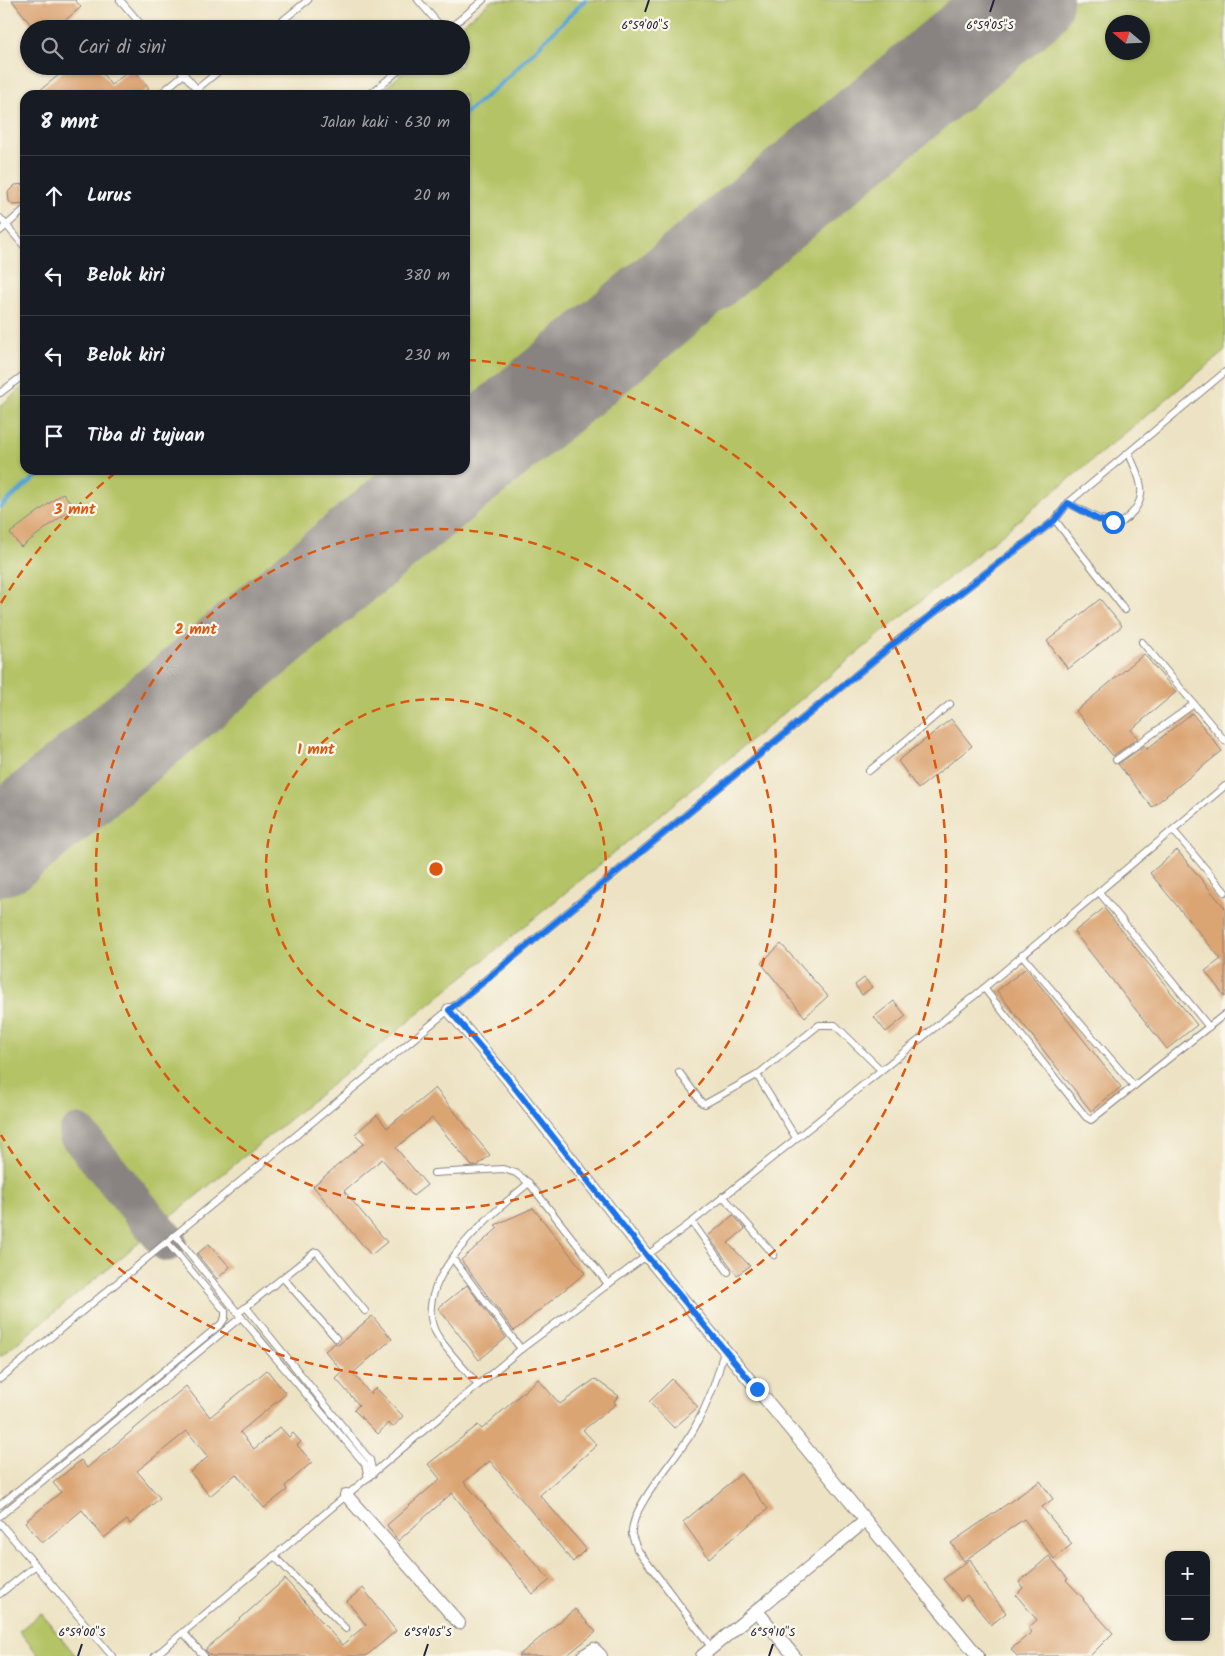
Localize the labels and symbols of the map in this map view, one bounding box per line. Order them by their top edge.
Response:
north arrow [1105,15,1150,60]
text: 6°59'00"S [621,16,669,35]
text: 6°59'05"S [966,16,1014,35]
text: 3 mnt [53,498,96,522]
route start [1102,511,1125,534]
text: 2 mnt [175,618,217,642]
text: 1 mnt [297,738,335,762]
centre of rings [427,860,445,878]
route end [746,1378,769,1401]
text: 6°59'00"S [58,1623,106,1642]
text: 6°59'05"S [404,1623,452,1642]
text: 6°59'10"S [751,1623,796,1642]

